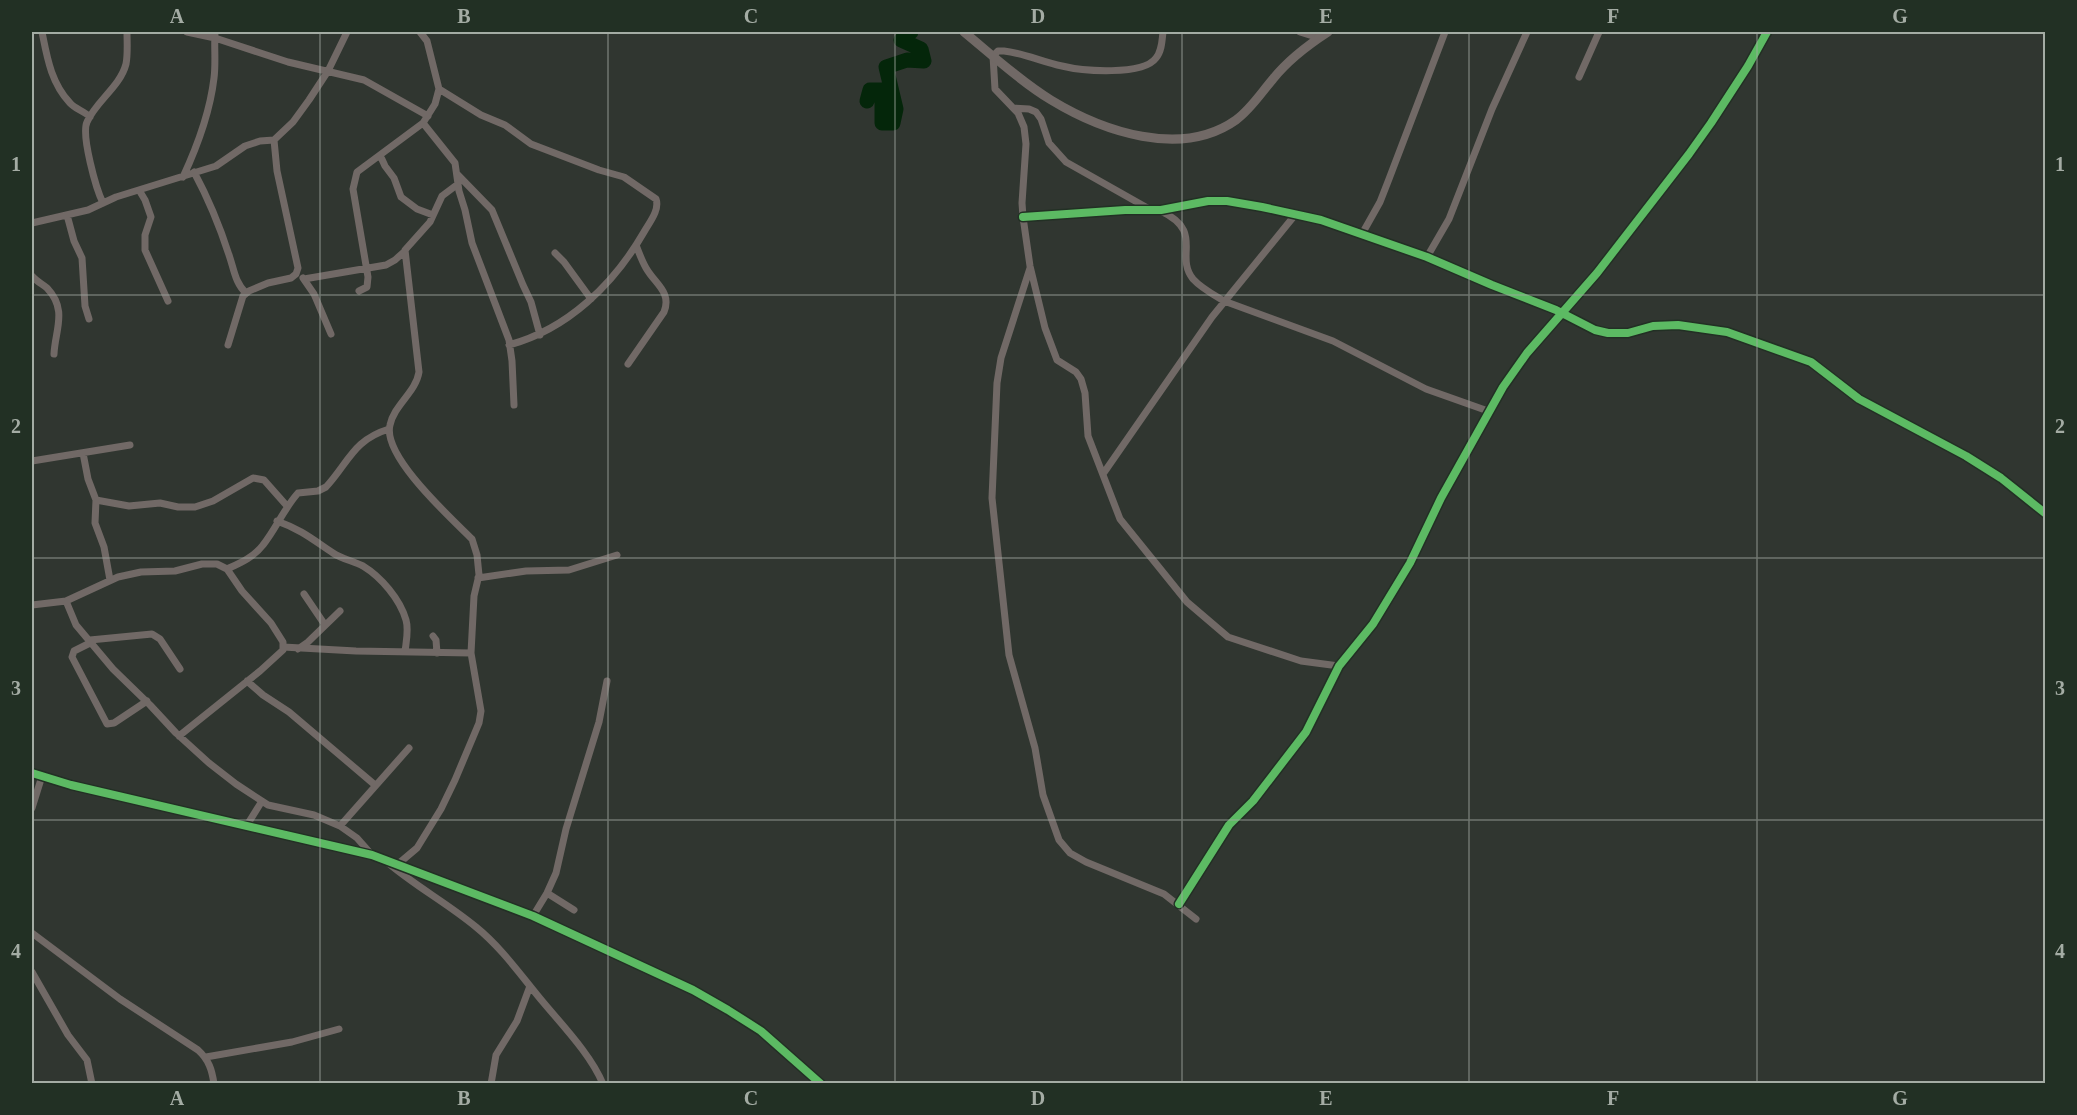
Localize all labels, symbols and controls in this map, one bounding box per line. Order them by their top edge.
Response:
text: A [170,5,185,27]
text: B [457,5,471,27]
text: C [744,5,758,27]
text: D [1031,5,1045,27]
text: E [1319,5,1333,27]
text: F [1607,5,1619,27]
text: G [1892,5,1908,27]
text: 1 [11,153,21,175]
text: 1 [2055,153,2065,175]
text: 2 [11,415,21,437]
text: 2 [2055,415,2065,437]
text: 3 [11,677,21,699]
text: 3 [2055,677,2065,699]
text: 4 [11,940,21,962]
text: 4 [2055,940,2065,962]
text: A [170,1087,185,1109]
text: B [457,1087,471,1109]
text: C [744,1087,758,1109]
text: D [1031,1087,1045,1109]
text: E [1319,1087,1333,1109]
text: F [1607,1087,1619,1109]
text: G [1892,1087,1908,1109]

